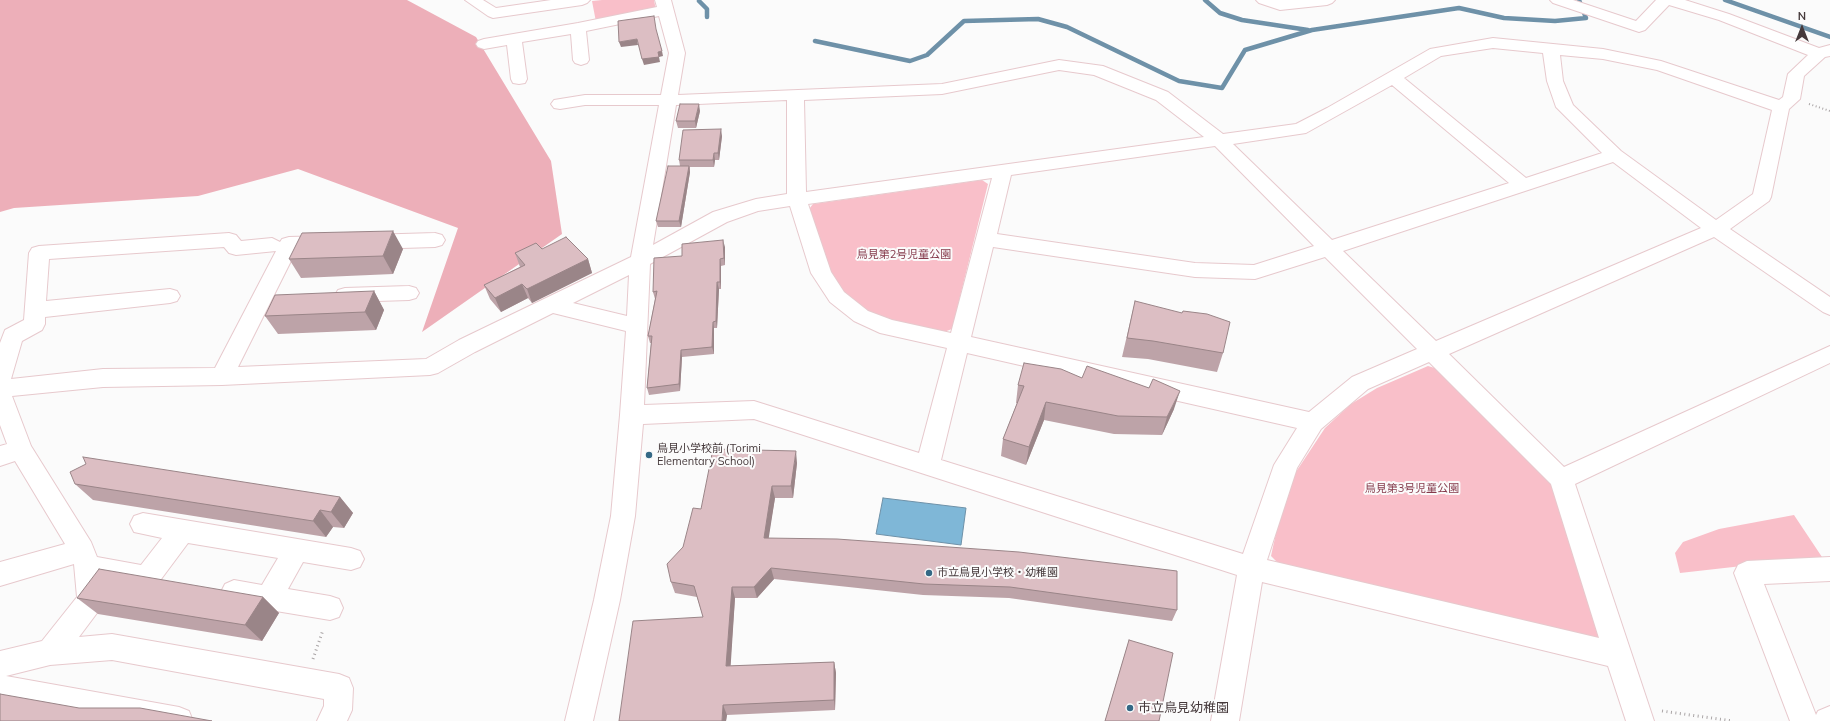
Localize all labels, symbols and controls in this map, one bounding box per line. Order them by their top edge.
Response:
north arrow [1782,8,1822,48]
text: N [1798,9,1806,23]
park label: 鳥見第2号児童公園 [857,248,951,262]
place label: 鳥見小学校前 (Torimi Elementary School) [657,442,761,468]
marker: 鳥見小学校前 (Torimi Elementary School) [644,450,654,460]
park label: 鳥見第3号児童公園 [1365,482,1459,496]
place label: 市立鳥見小学校・幼稚園 [937,566,1058,580]
marker: 市立鳥見小学校・幼稚園 [924,568,934,578]
place label: 市立鳥見幼稚園 [1138,700,1229,716]
marker: 市立鳥見幼稚園 [1125,703,1135,713]

